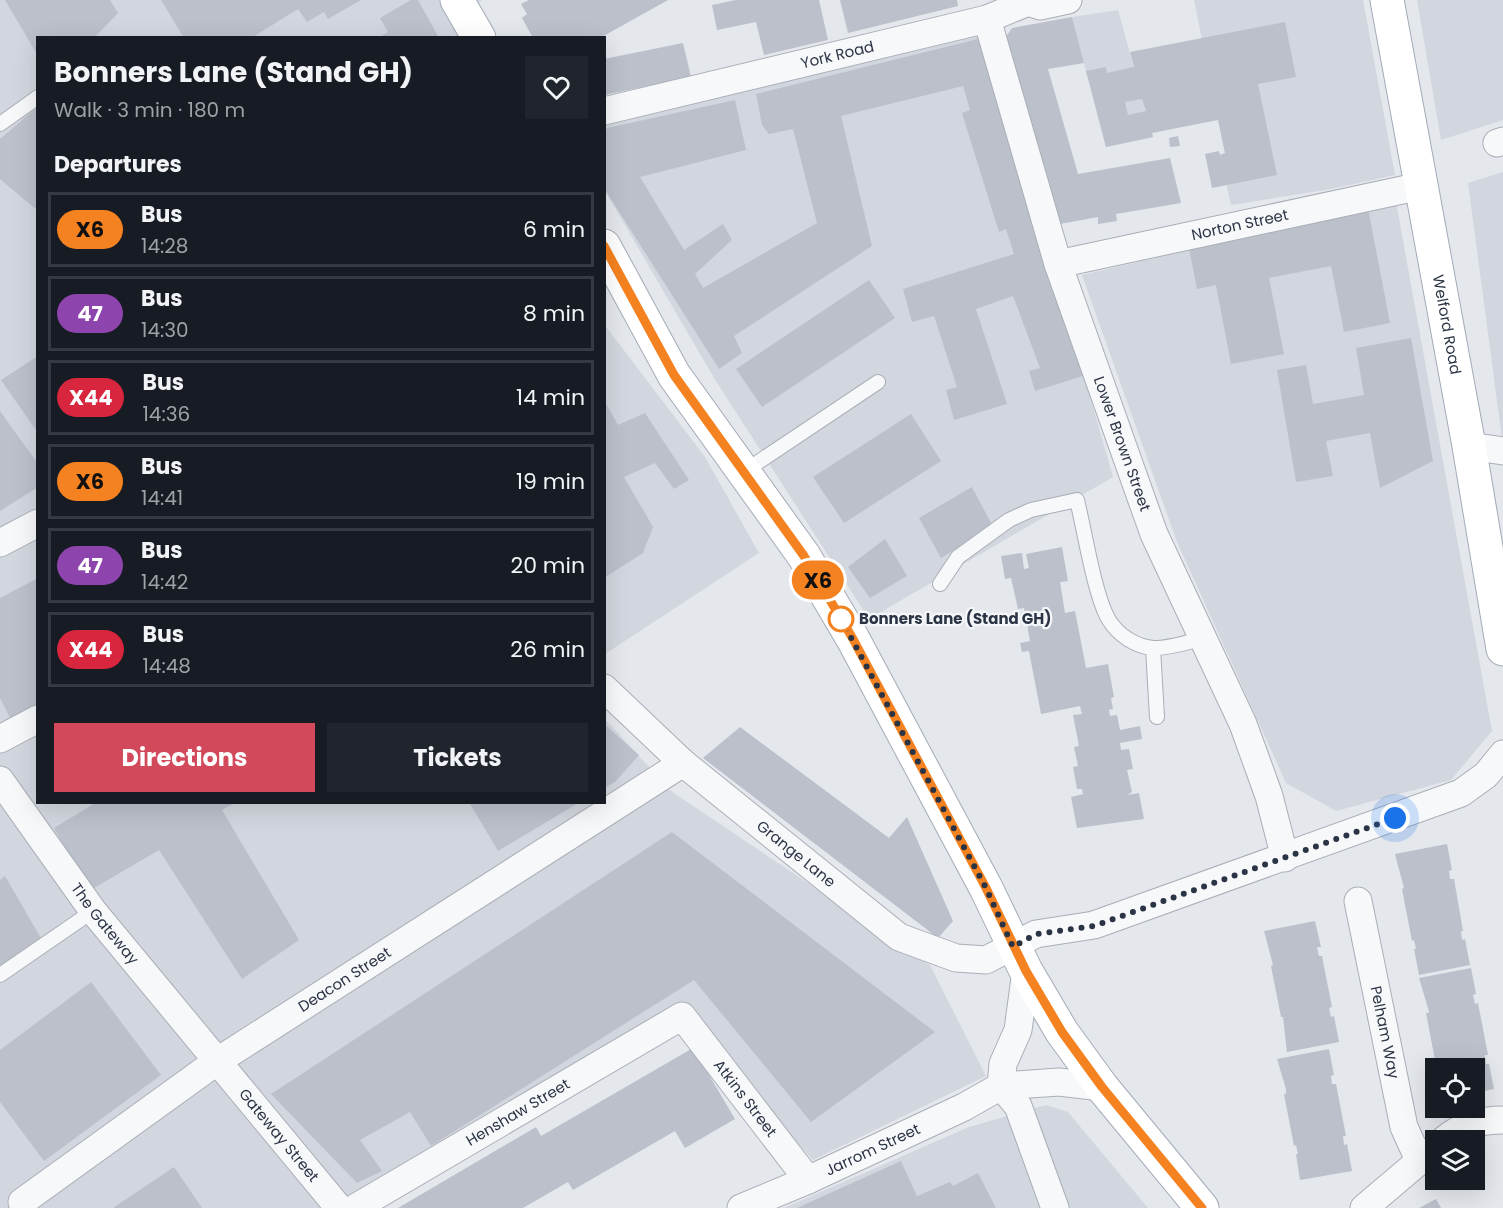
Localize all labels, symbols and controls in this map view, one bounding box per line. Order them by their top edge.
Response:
street label: York Road [798,36,876,73]
text: Bonners Lane (Stand GH) [54,53,413,92]
button: heart [525,56,588,119]
text: Walk · 3 min · 180 m [54,96,245,124]
text: Departures [54,149,182,180]
text: Bus [141,199,183,230]
street label: Norton Street [1189,204,1290,245]
text: 6 min [523,214,585,245]
text: X6 [76,215,104,244]
text: 14:28 [141,232,188,260]
street label: Welford Road [1428,273,1467,376]
text: Bus [141,283,183,314]
text: 8 min [523,298,585,329]
text: 47 [77,299,103,328]
text: 14:30 [141,316,189,344]
text: Bus [142,367,184,398]
street label: Lower Brown Street [1089,373,1156,514]
text: 14 min [516,382,585,413]
text: X44 [69,383,112,412]
text: 14:36 [142,400,190,428]
text: Bus [141,451,183,482]
text: 19 min [516,466,585,497]
text: X6 [76,467,104,496]
text: 14:41 [141,484,183,512]
text: Bus [141,535,183,566]
text: 20 min [511,550,585,581]
text: 47 [77,551,103,580]
line badge: X6 [791,560,845,600]
text: X6 [804,566,832,595]
text: 14:42 [141,568,188,596]
marker: Bonners Lane (Stand GH) [828,606,854,632]
place label: Bonners Lane (Stand GH) [859,608,1051,629]
text: Bus [142,619,184,650]
text: 26 min [510,634,585,665]
text: X44 [69,635,112,664]
text: 14:48 [142,652,191,680]
button: Directions [54,723,315,792]
button: Tickets [327,723,588,792]
your location [1380,803,1410,833]
street label: Grange Lane [752,815,840,892]
street label: The Gateway [66,879,144,969]
street label: Deacon Street [294,942,395,1017]
street label: Pelham Way [1366,984,1405,1081]
street label: Atkins Street [709,1055,782,1141]
map controls [1425,1058,1485,1190]
button: locate [1425,1058,1485,1118]
street label: Henshaw Street [462,1073,574,1151]
street label: Gateway Street [234,1084,324,1186]
street label: Jarrom Street [822,1118,923,1180]
button: layers [1425,1130,1485,1190]

